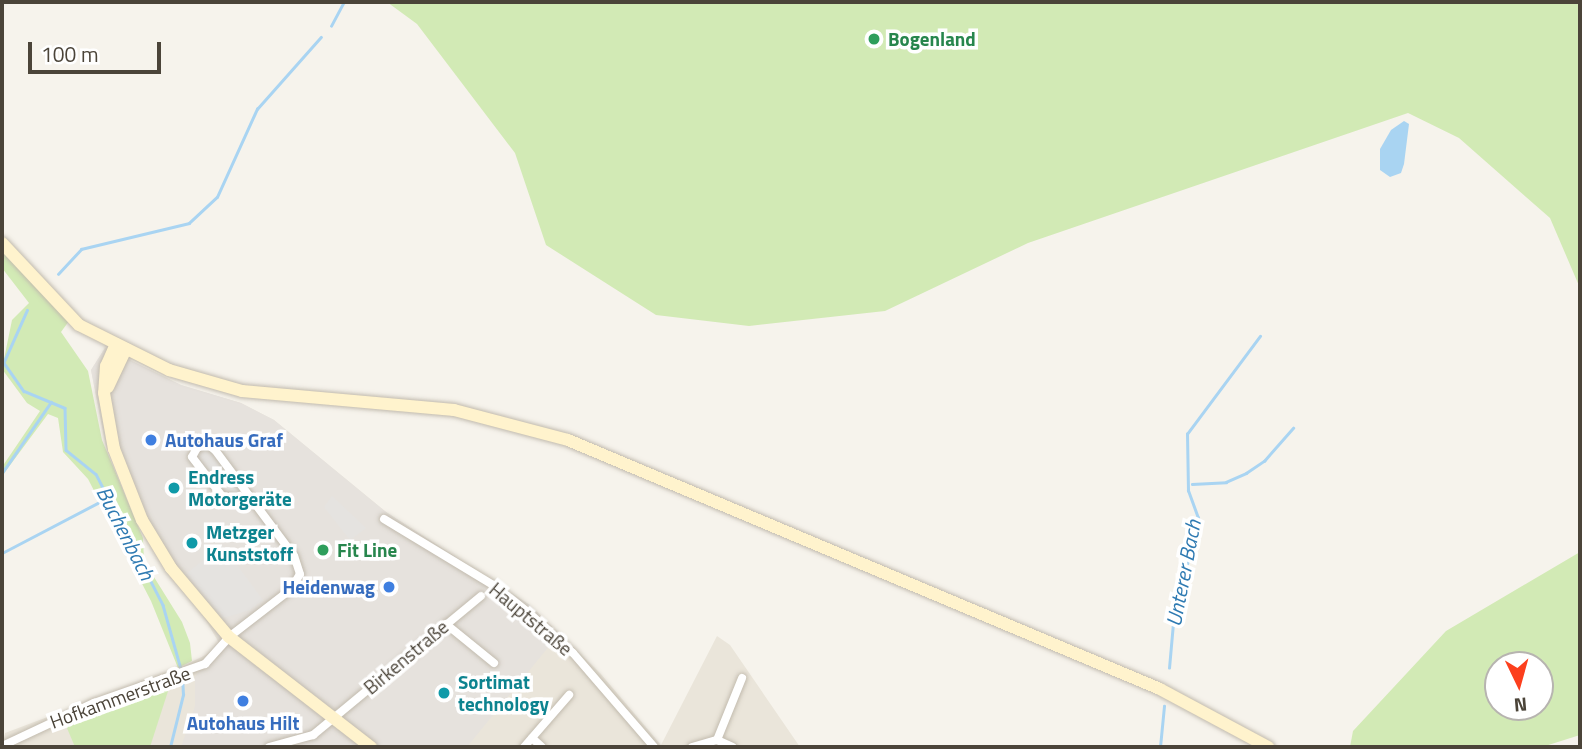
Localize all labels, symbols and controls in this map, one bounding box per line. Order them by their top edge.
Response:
scale bar [32,28,164,72]
place label: Bogenland [888,28,976,50]
marker: Bogenland [866,31,882,47]
text: 100 m [41,38,98,70]
place label: Autohaus Graf [165,429,283,451]
marker: Autohaus Graf [143,432,159,448]
place label: Endress Motorgeräte [188,466,292,510]
marker: Endress Motorgeräte [166,480,182,496]
water label: Buchenbach [92,482,160,584]
water label: Unterer Bach [1160,518,1206,628]
place label: Metzger Kunststoff [206,521,293,565]
marker: Metzger Kunststoff [184,535,200,551]
place label: Fit Line [337,539,397,561]
marker: Fit Line [315,542,331,558]
place label: Heidenwag [283,576,375,598]
street label: Hauptstraße [485,578,577,660]
marker: Heidenwag [381,579,397,595]
street label: Birkenstraße [359,615,453,699]
north arrow [1484,651,1554,721]
street label: Hofkammerstraße [47,661,193,733]
place label: Sortimat technology [458,671,549,715]
marker: Sortimat technology [436,685,452,701]
text: N [1513,690,1529,720]
marker: Autohaus Hilt [235,693,251,709]
place label: Autohaus Hilt [187,712,299,734]

